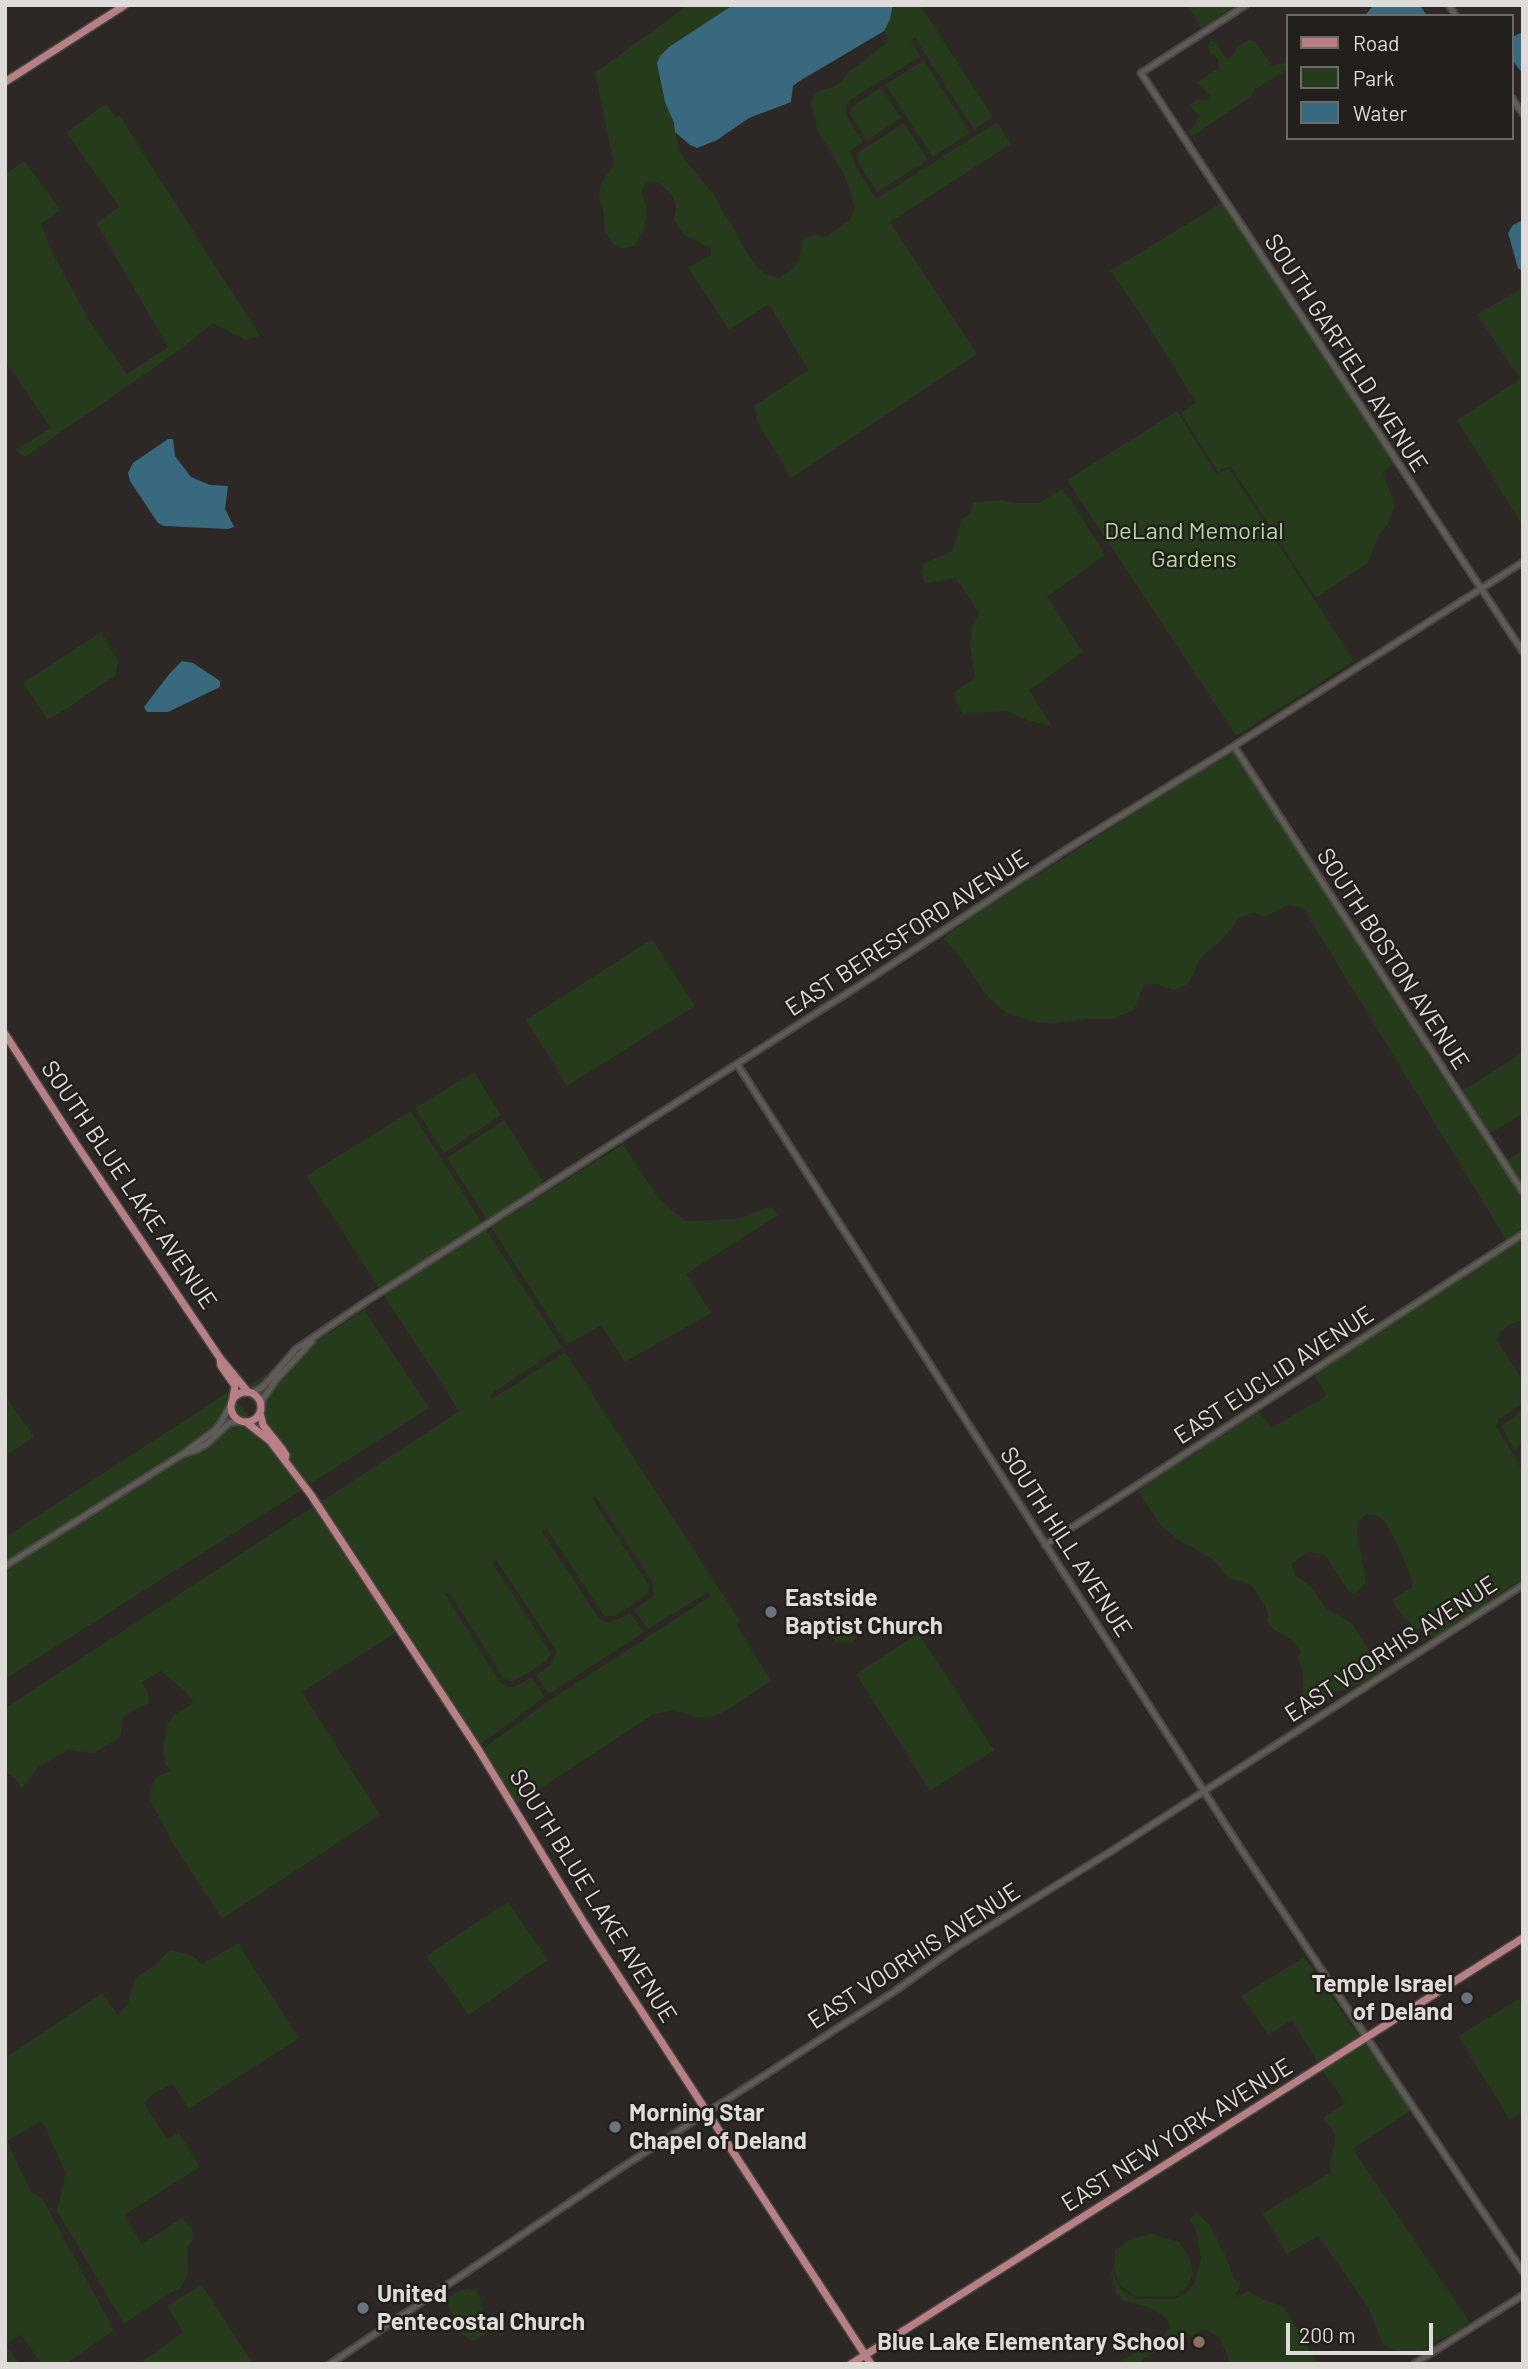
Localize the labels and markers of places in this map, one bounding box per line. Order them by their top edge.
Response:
place label: Eastside Baptist Church [785,1584,943,1640]
marker: Eastside Baptist Church [763,1604,779,1620]
place label: Temple Israel of Deland [1311,1970,1453,2026]
marker: Temple Israel of Deland [1459,1990,1475,2006]
place label: Morning Star Chapel of Deland [629,2099,807,2155]
marker: Morning Star Chapel of Deland [607,2119,623,2135]
place label: United Pentecostal Church [377,2280,585,2336]
marker: United Pentecostal Church [355,2300,371,2316]
place label: Blue Lake Elementary School [877,2328,1185,2356]
marker: Blue Lake Elementary School [1191,2334,1207,2350]

